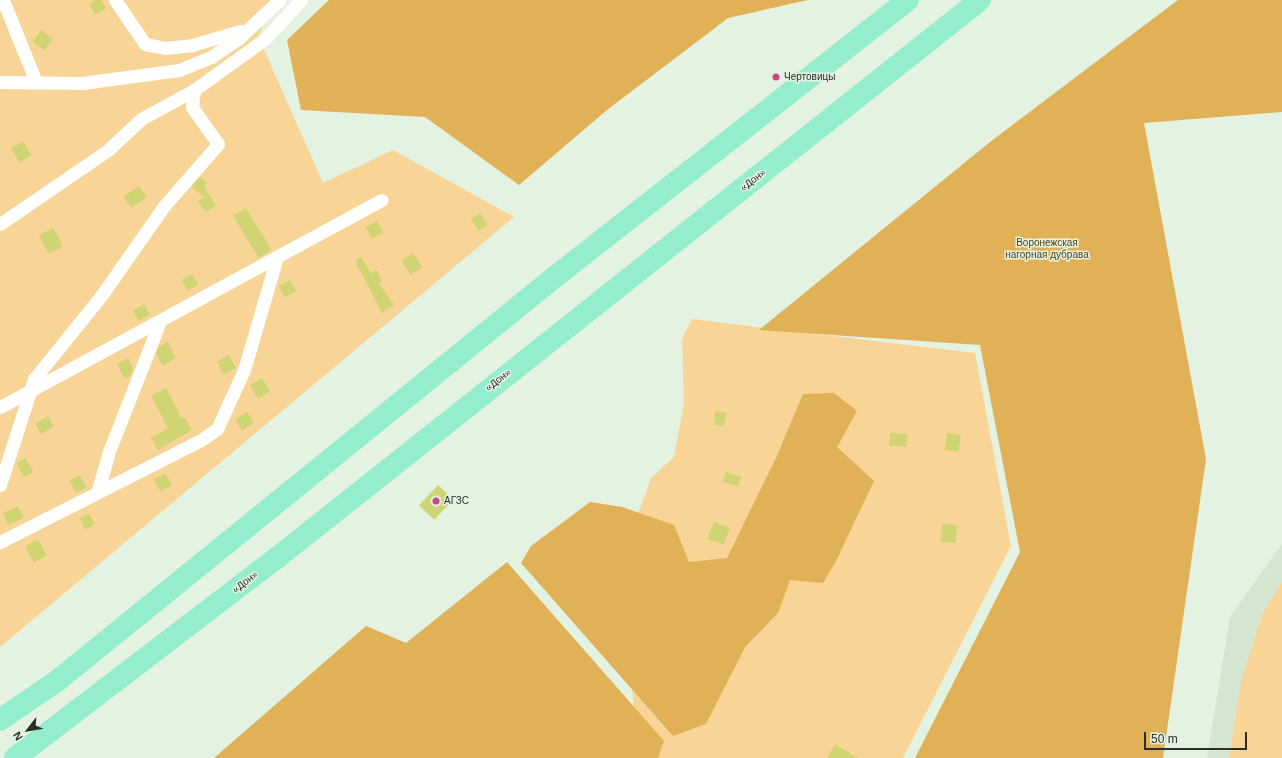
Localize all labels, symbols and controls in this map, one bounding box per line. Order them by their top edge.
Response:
place label: Чертовицы [784,71,835,83]
marker: Чертовицы [771,72,781,82]
street label: «Дон» [738,166,768,194]
park label: Воронежская нагорная дубрава [1005,236,1089,260]
street label: «Дон» [483,366,513,394]
place label: АГЗС [444,495,469,507]
marker: АГЗС [431,496,441,506]
street label: «Дон» [230,568,260,596]
north arrow [8,710,48,750]
scale bar [1146,724,1249,750]
text: N [11,730,25,743]
text: 50 m [1151,732,1178,746]

